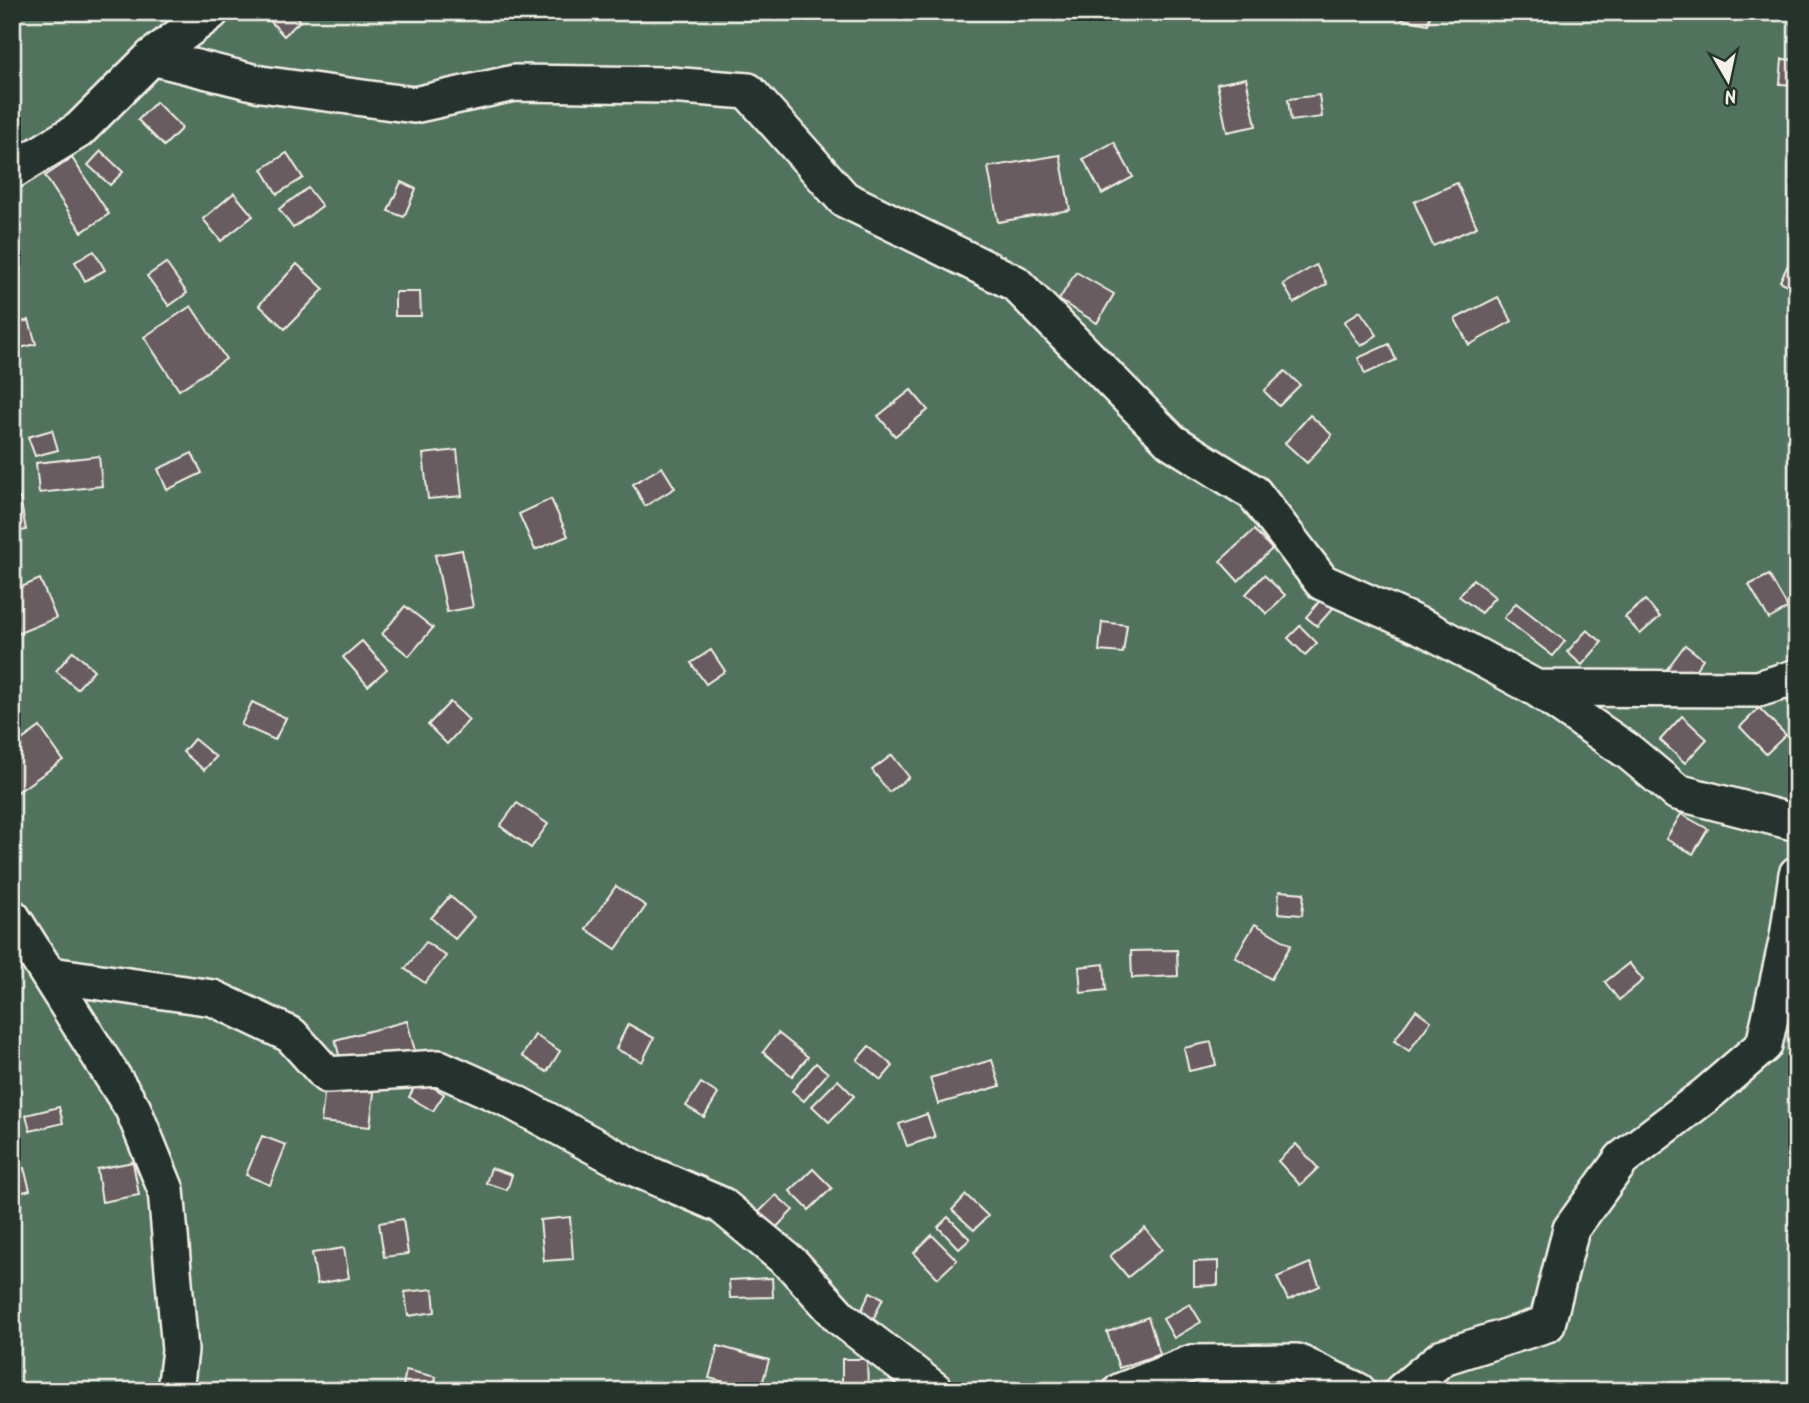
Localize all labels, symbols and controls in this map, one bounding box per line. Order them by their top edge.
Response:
north arrow [1694,46,1764,116]
text: N [1722,79,1739,111]

